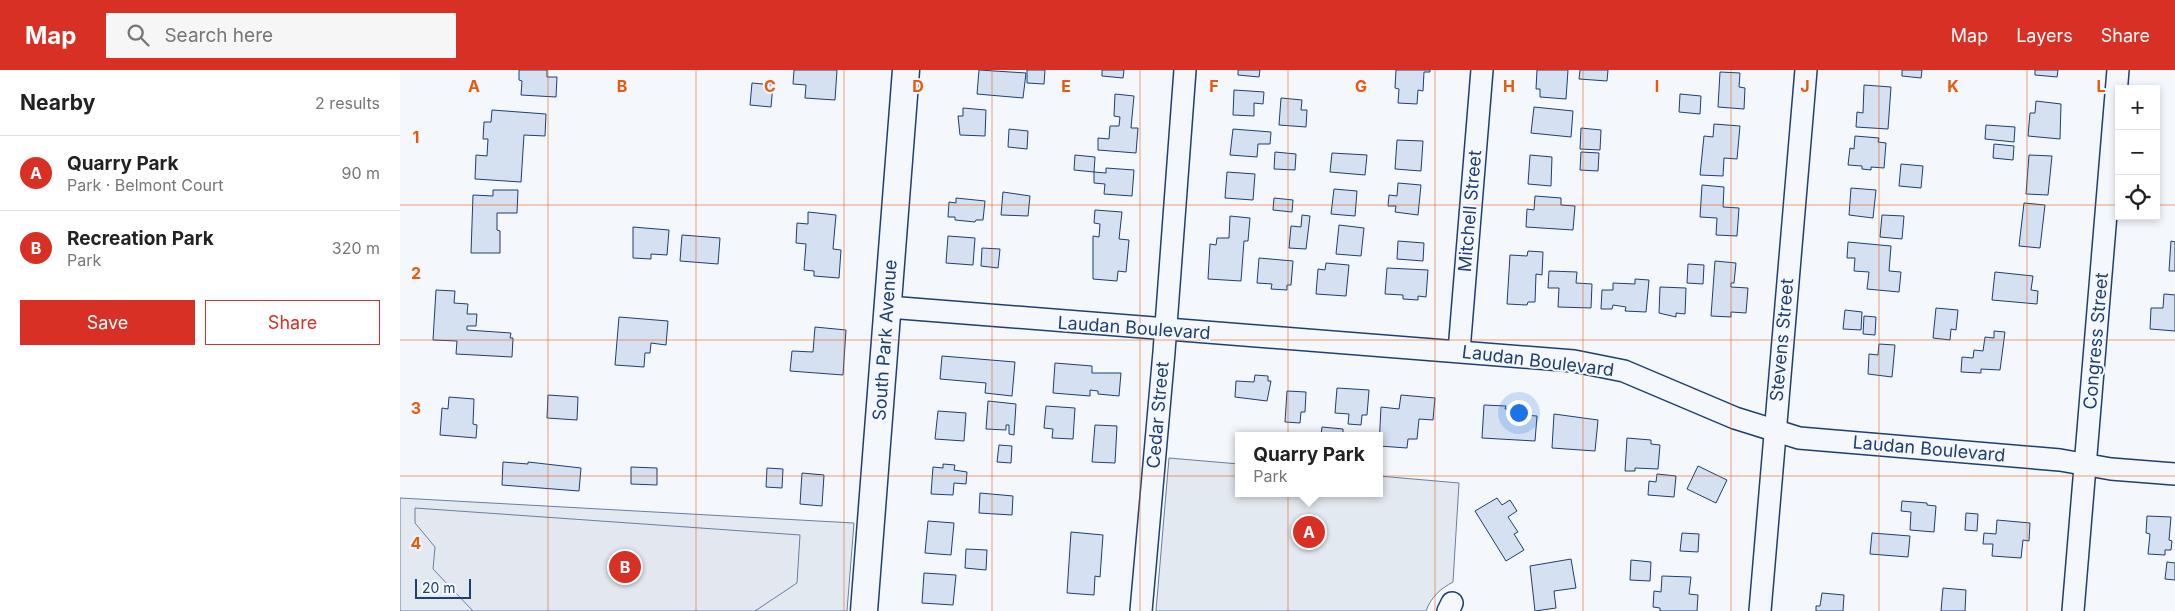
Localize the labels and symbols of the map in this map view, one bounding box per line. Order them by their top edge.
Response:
text: A [468,76,480,96]
text: B [617,76,627,96]
text: C [764,76,776,96]
text: D [912,76,924,96]
text: E [1061,76,1071,96]
text: F [1209,76,1219,96]
text: G [1355,76,1367,96]
text: H [1503,76,1515,96]
text: I [1655,76,1659,96]
text: J [1800,76,1810,96]
text: K [1947,76,1959,96]
text: L [2096,76,2106,96]
text: 1 [413,127,419,147]
street label: Mitchell Street [1454,149,1485,273]
street label: South Park Avenue [868,259,901,421]
text: 2 [411,263,421,283]
street label: Congress Street [2079,271,2112,410]
street label: Stevens Street [1766,277,1797,402]
street label: Laudan Boulevard [1057,312,1211,343]
street label: Laudan Boulevard [1461,341,1615,380]
street label: Cedar Street [1142,360,1173,469]
text: 3 [411,398,421,418]
your location [1506,400,1532,426]
street label: Laudan Boulevard [1852,431,2006,466]
pin: A [1293,513,1325,551]
text: 4 [411,533,422,553]
pin: B [609,548,641,586]
scale bar [415,576,471,599]

